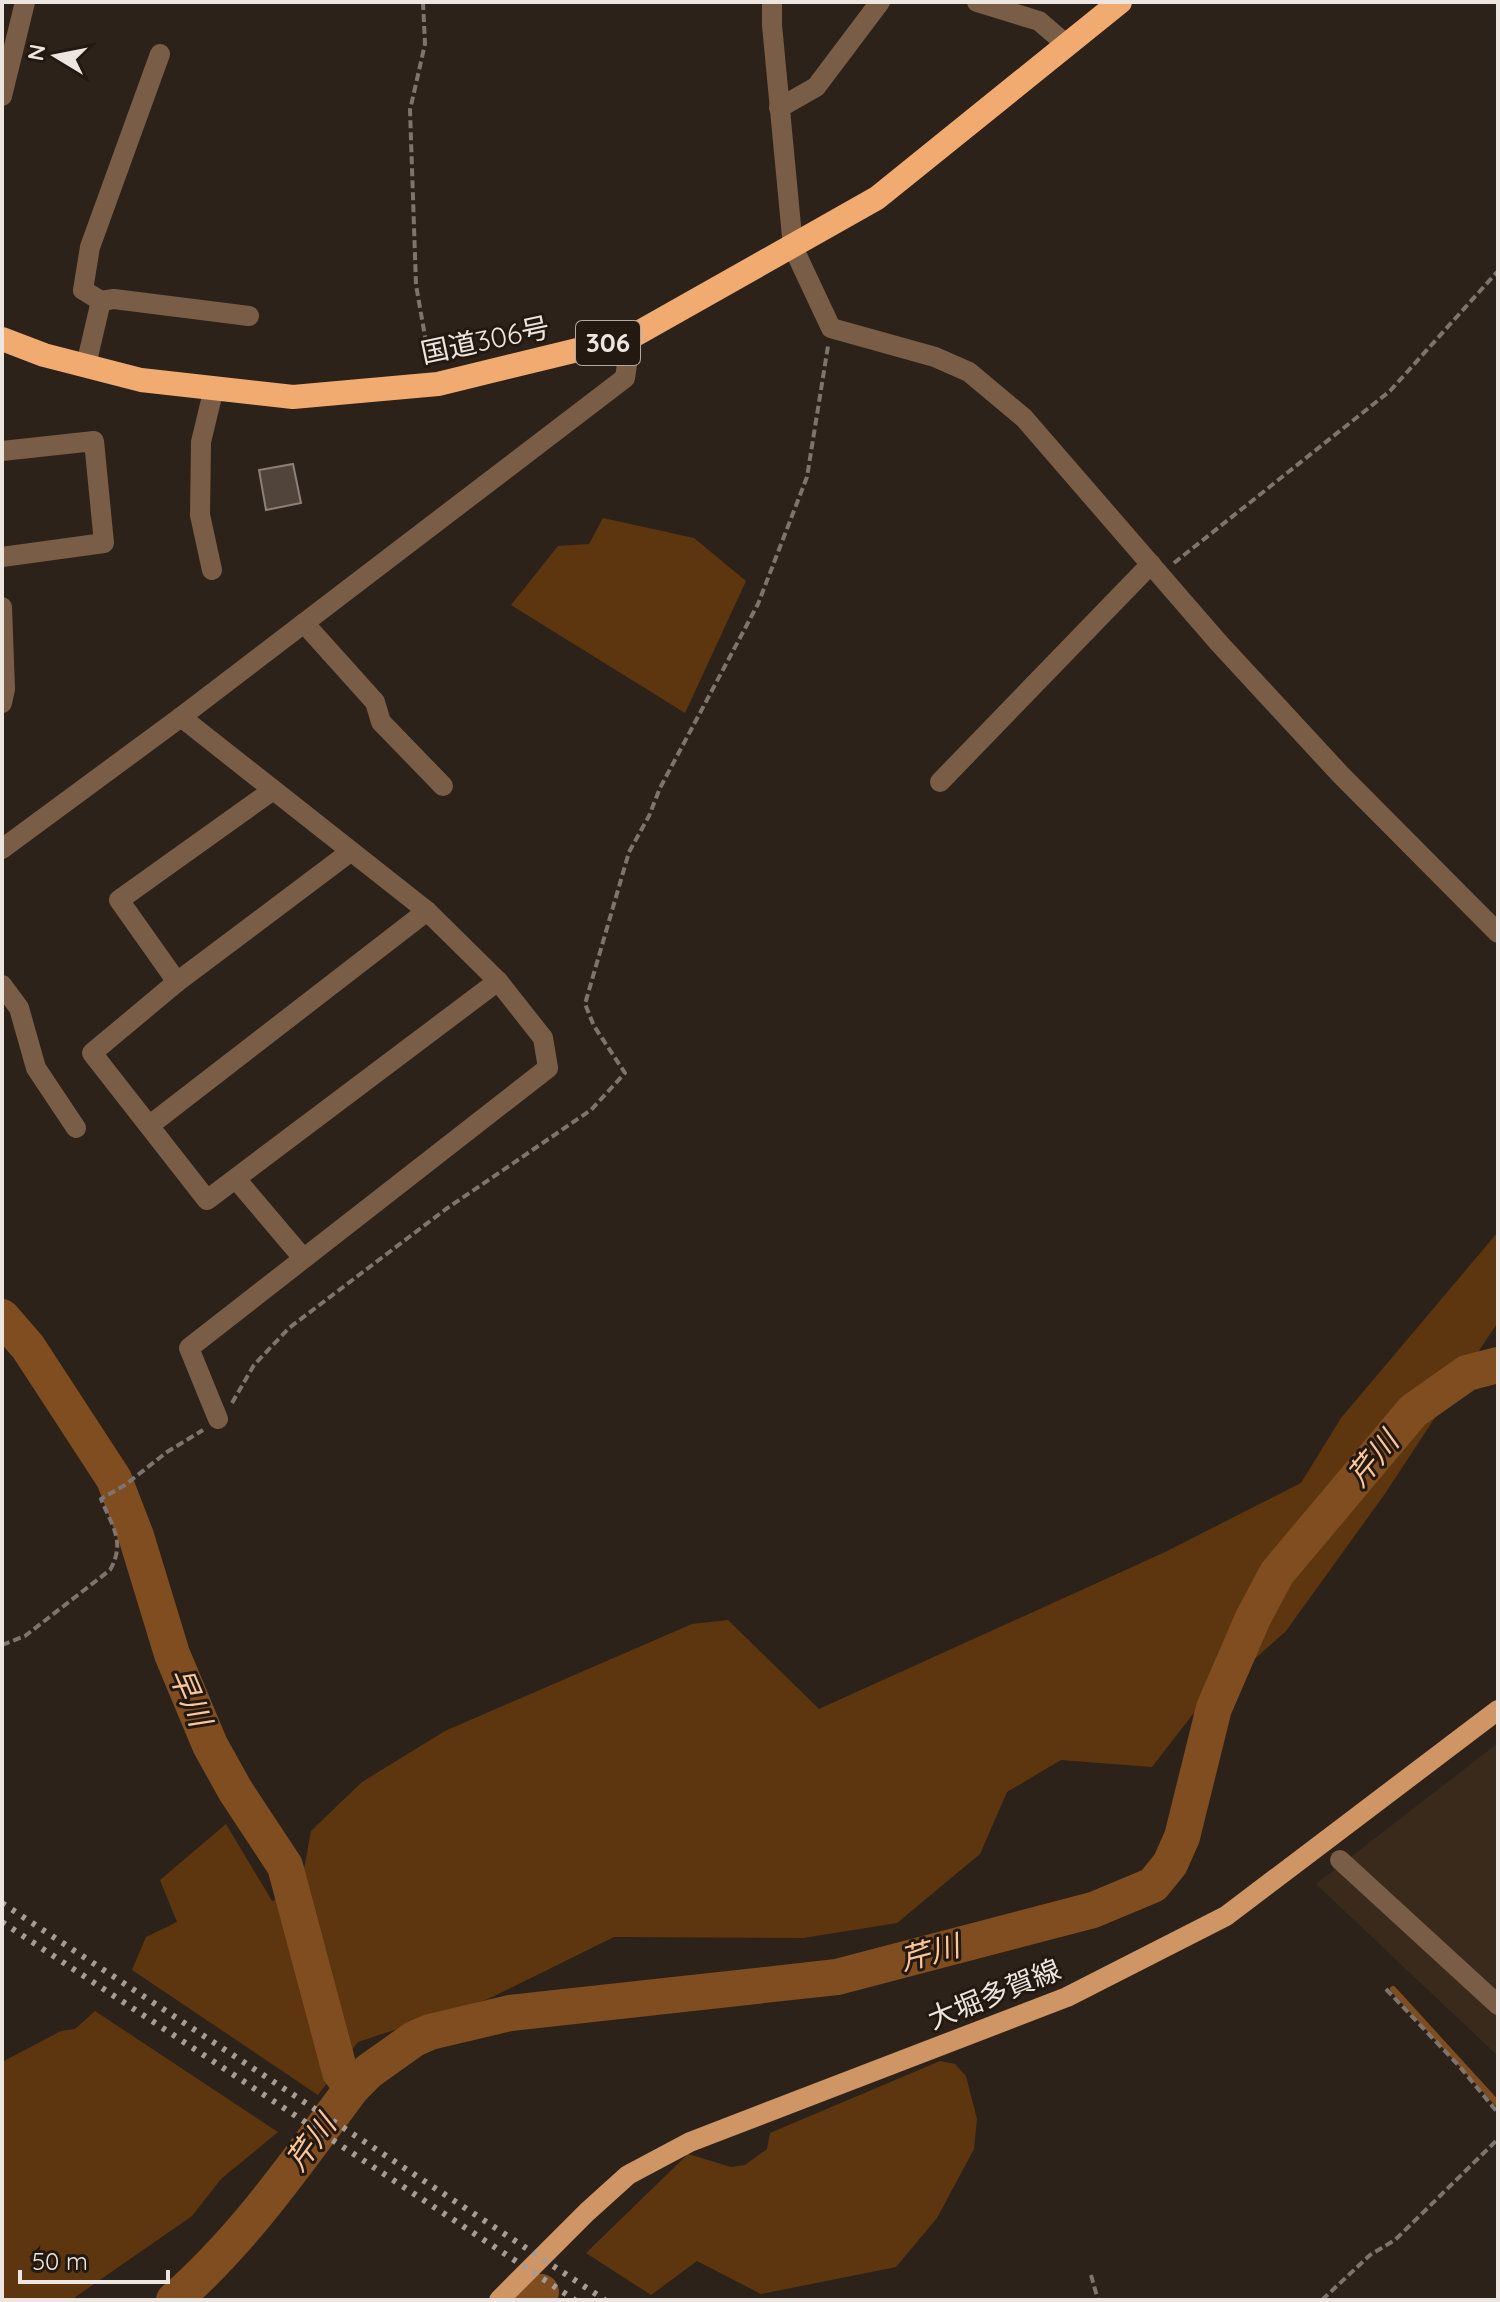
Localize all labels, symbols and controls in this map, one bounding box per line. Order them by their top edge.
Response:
north arrow [16,16,96,96]
text: N [21,42,51,63]
street label: 国道306号 [417,309,552,370]
road number: 306 [576,321,640,365]
water label: 芹川 [1338,1421,1408,1494]
water label: 早川 [162,1662,221,1734]
water label: 芹川 [896,1925,967,1978]
street label: 大堀多賀線 [922,1951,1065,2036]
water label: 芹川 [277,2105,345,2178]
scale bar [20,2234,168,2284]
text: 50 m [32,2246,88,2276]

